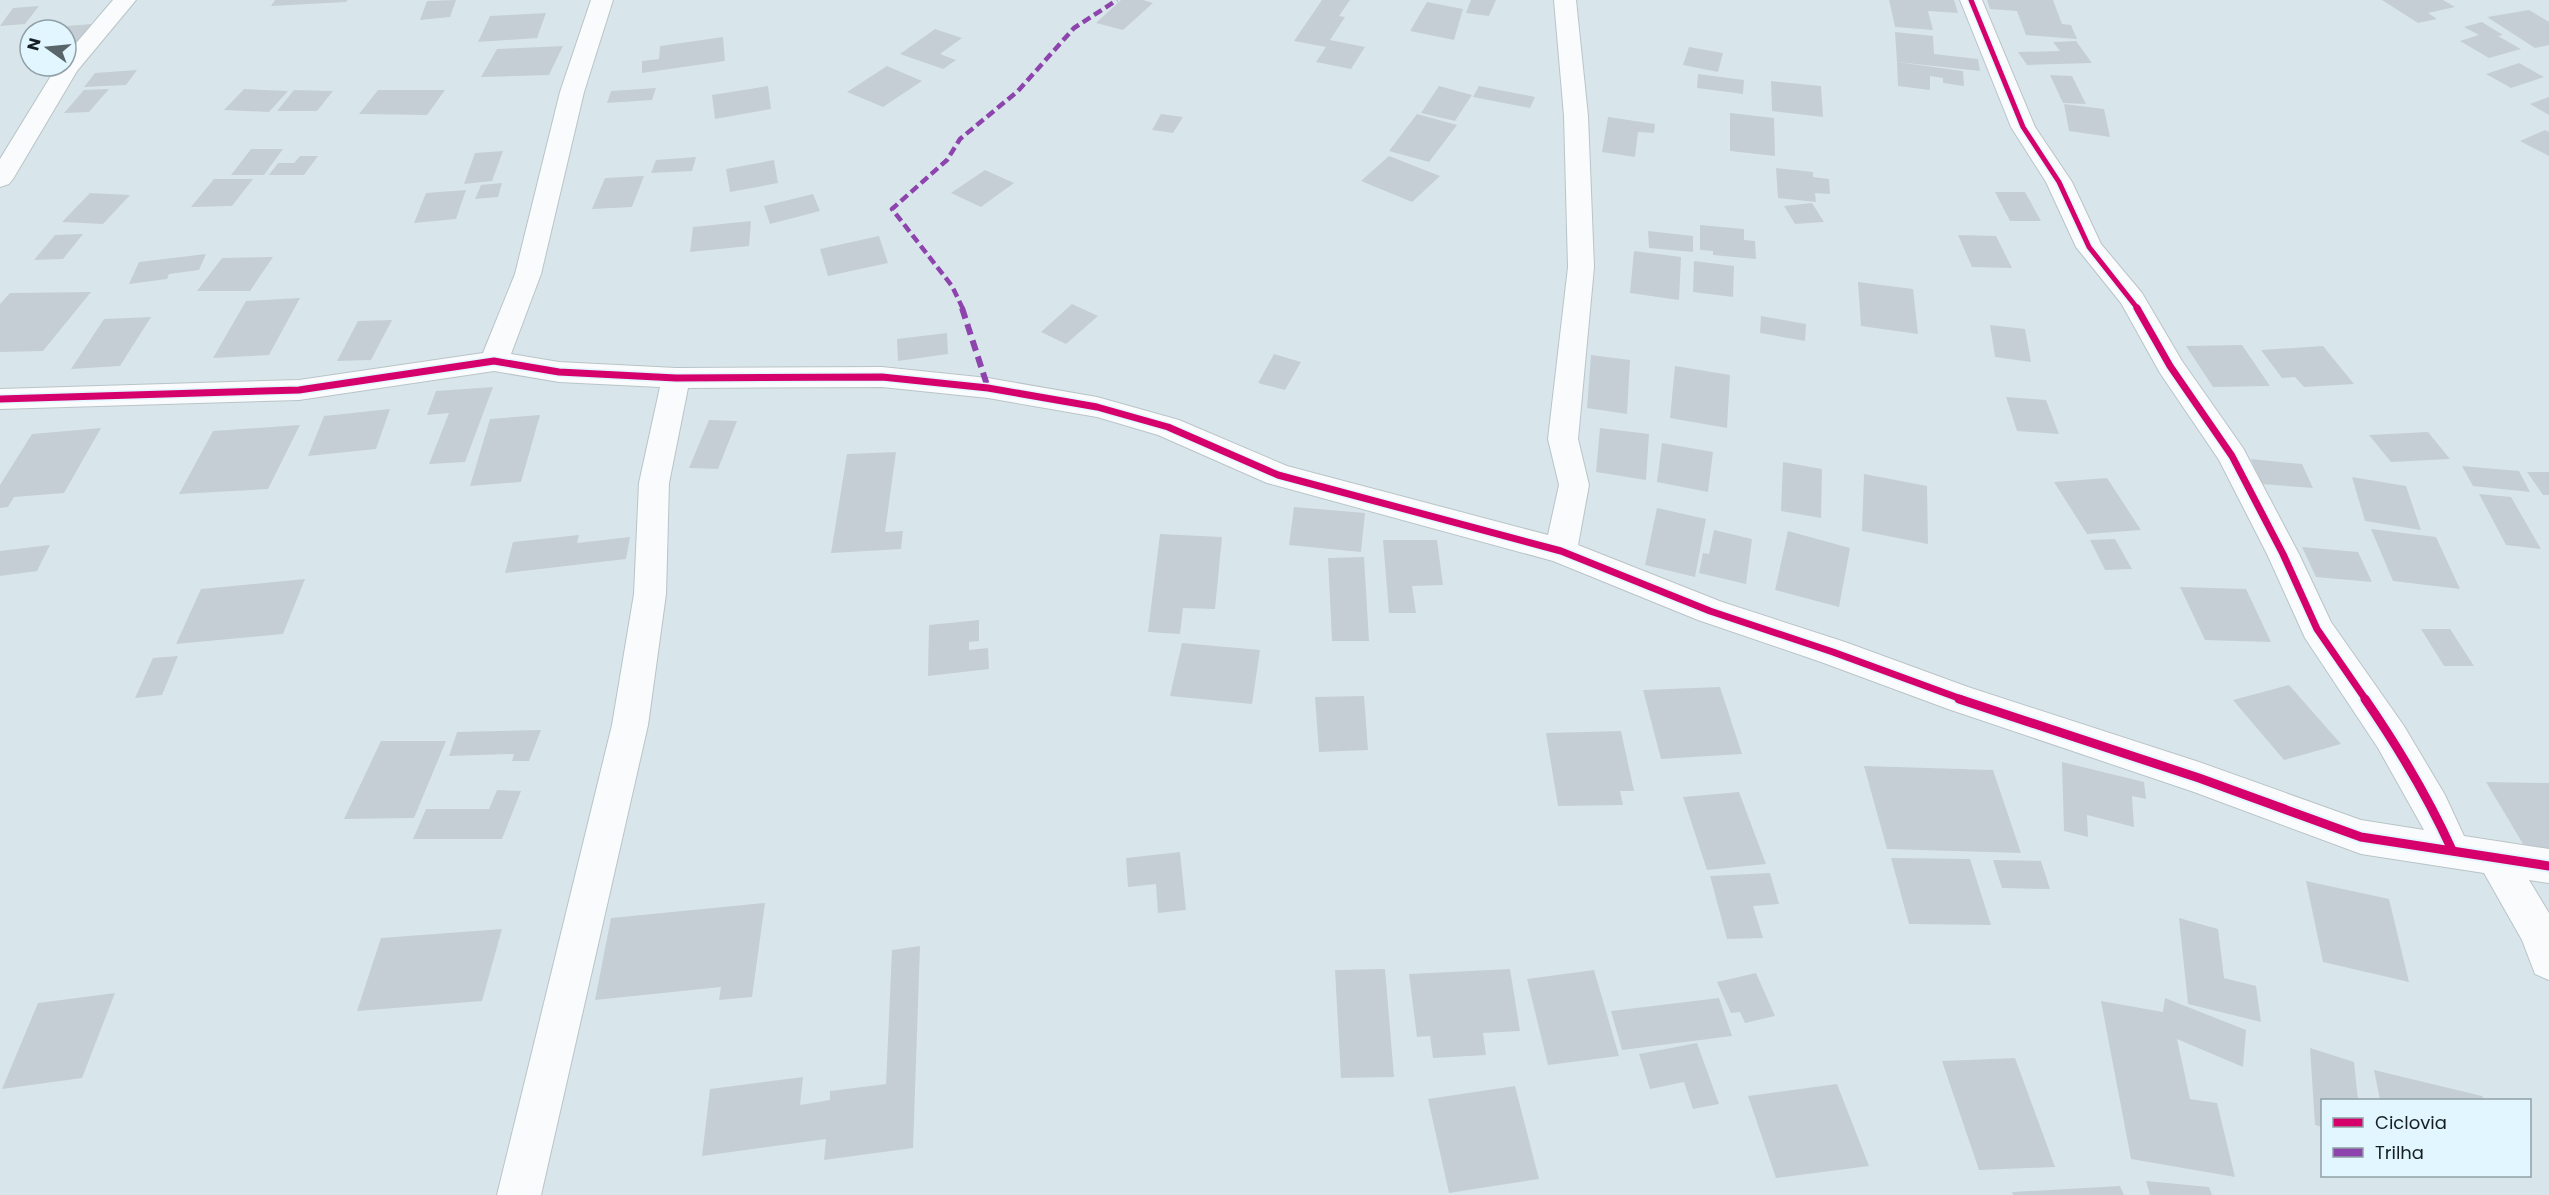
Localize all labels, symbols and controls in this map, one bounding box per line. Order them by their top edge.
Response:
north arrow [18,18,78,78]
text: N [21,35,47,53]
legend [2321,1099,2531,1177]
text: Ciclovia [2375,1110,2447,1135]
text: Trilha [2375,1140,2424,1165]

